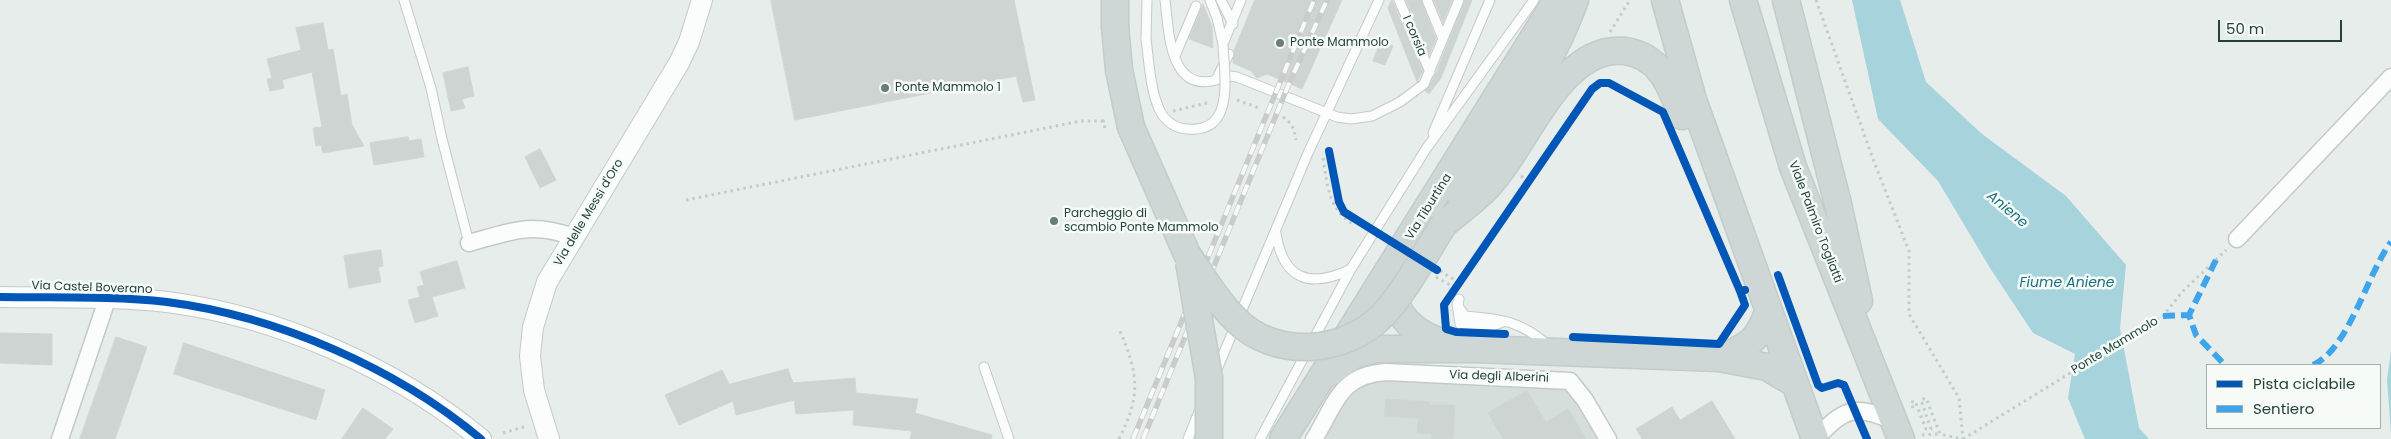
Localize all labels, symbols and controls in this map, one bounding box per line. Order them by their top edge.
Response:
scale bar [2221,10,2345,42]
street label: I corsia [1399,13,1429,59]
text: 50 m [2226,18,2264,39]
place label: Ponte Mammolo [1290,36,1389,50]
marker: Ponte Mammolo [1274,37,1286,49]
place label: Ponte Mammolo 1 [895,81,1001,95]
marker: Ponte Mammolo 1 [879,82,891,94]
street label: Via delle Messi d'Oro [551,157,627,269]
street label: Viale Palmiro Togliatti [1785,159,1845,285]
street label: Via Tiburtina [1403,171,1455,243]
water label: Aniene [1983,188,2031,232]
place label: Parcheggio di scambio Ponte Mammolo [1064,207,1219,235]
marker: Parcheggio di scambio Ponte Mammolo [1048,215,1060,227]
water label: Fiume Aniene [2020,275,2114,291]
street label: Via Castel Boverano [31,279,153,297]
street label: Ponte Mammolo [2069,314,2161,378]
legend [2206,364,2381,429]
street label: Via degli Alberini [1449,368,1549,386]
text: Pista ciclabile [2253,373,2355,394]
text: Sentiero [2253,398,2314,419]

